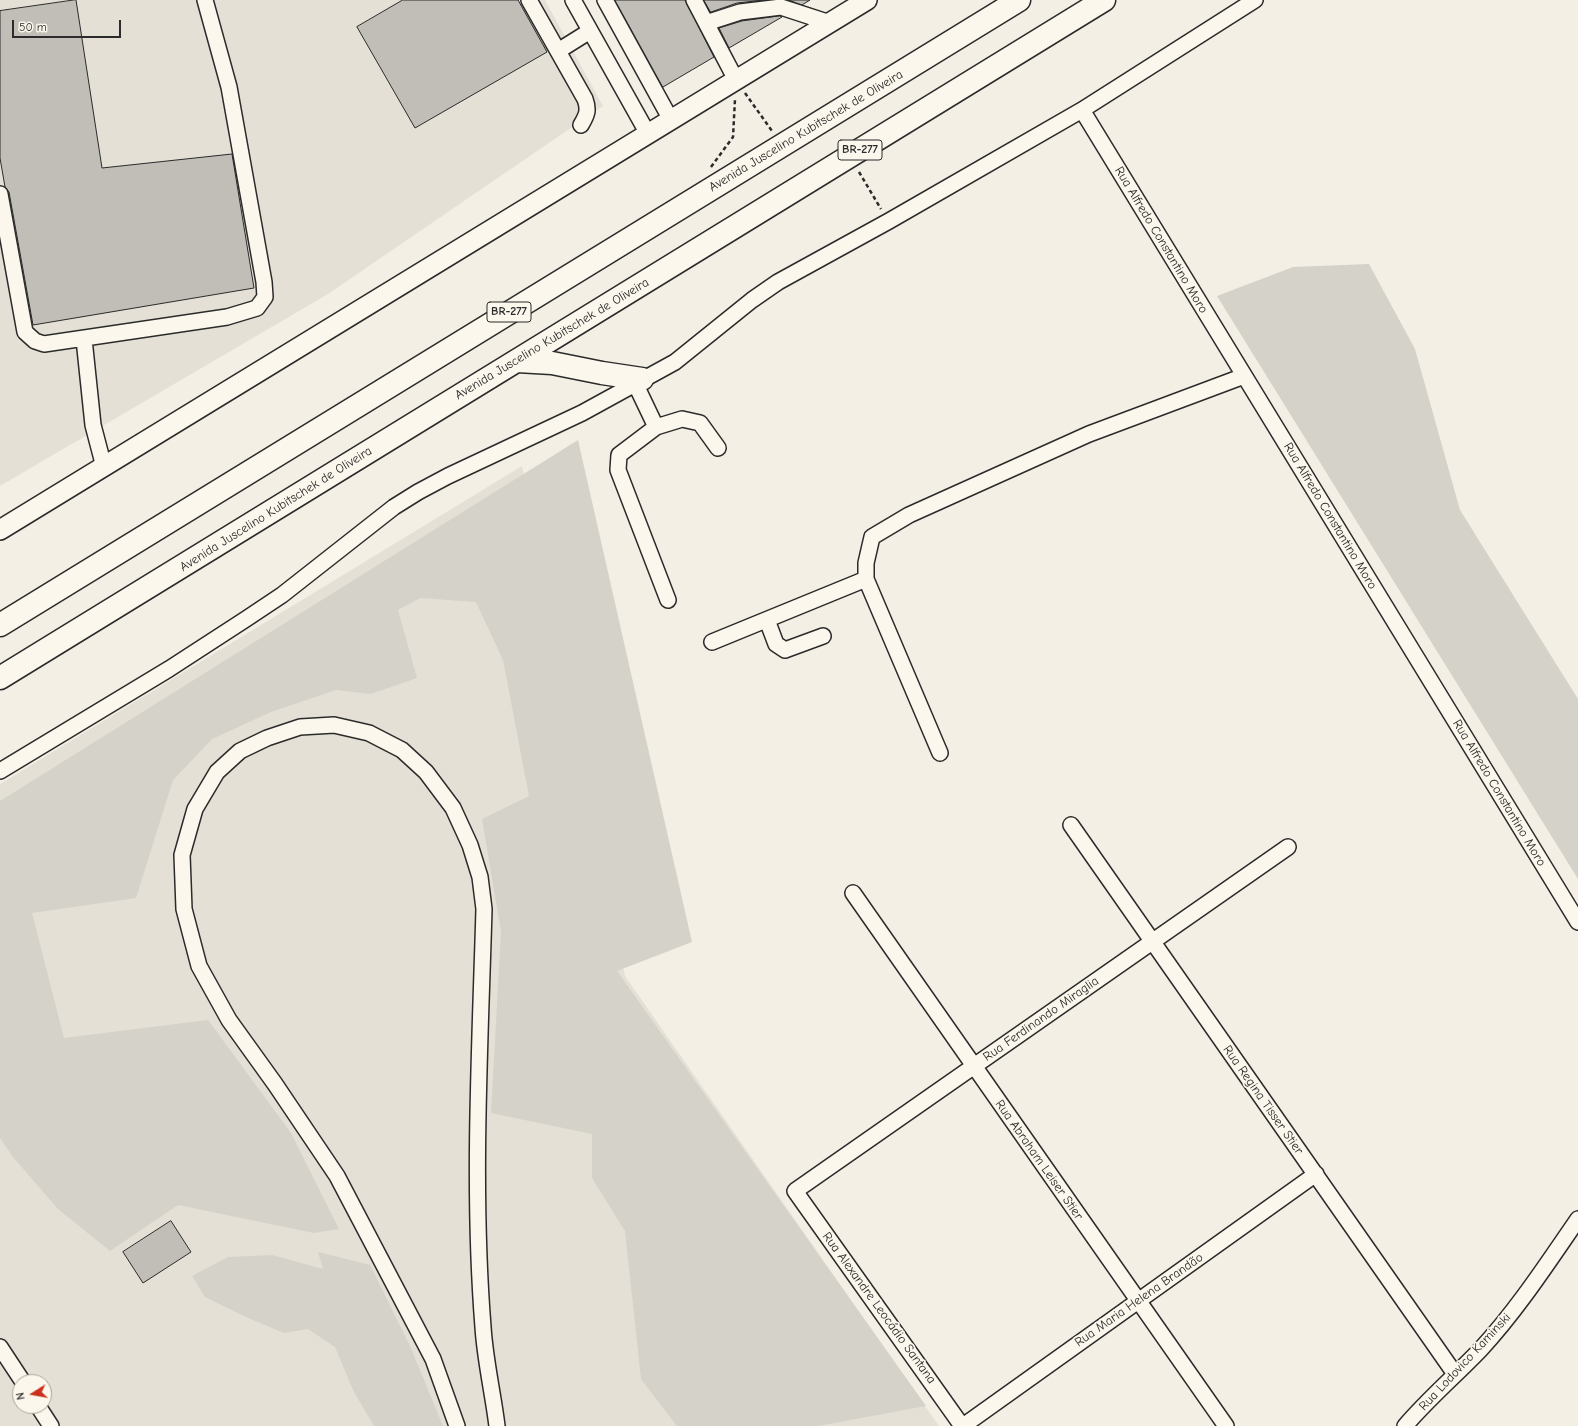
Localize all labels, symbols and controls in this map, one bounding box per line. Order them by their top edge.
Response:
scale bar [14,12,123,38]
text: 50 m [19,20,47,34]
street label: Avenida Juscelino Kubitschek de Oliveira [706,67,906,195]
road number: BR-277 [838,140,882,160]
street label: Rua Alfredo Constantino Moro [1111,164,1211,316]
street label: Avenida Juscelino Kubitschek de Oliveira [452,275,652,403]
road number: BR-277 [487,302,531,322]
street label: Rua Alfredo Constantino Moro [1280,440,1380,592]
street label: Avenida Juscelino Kubitschek de Oliveira [177,443,375,575]
street label: Rua Alfredo Constantino Moro [1449,717,1549,869]
street label: Rua Ferdinando Miraglia [980,973,1102,1065]
street label: Rua Regina Tisser Stier [1219,1042,1307,1158]
street label: Rua Abraham Leiser Stier [992,1097,1086,1223]
street label: Rua Alexandre Leocádio Santana [819,1229,939,1387]
street label: Rua Maria Helena Brandão [1072,1250,1206,1350]
street label: Rua Lodovico Kaminski [1416,1310,1514,1414]
north arrow [12,1374,52,1414]
text: N [14,1391,28,1401]

